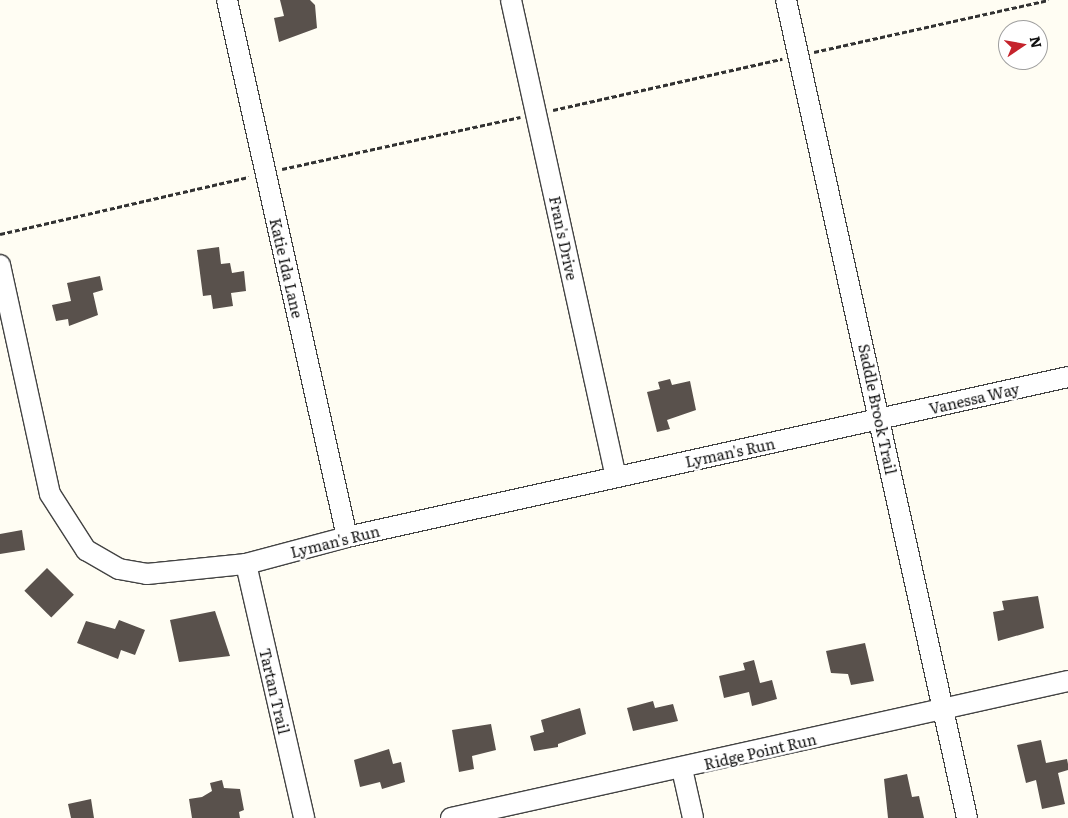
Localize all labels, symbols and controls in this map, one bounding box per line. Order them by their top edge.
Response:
north arrow [998,20,1048,70]
text: N [1026,34,1048,50]
street label: Fran's Drive [546,194,582,282]
street label: Katie Ida Lane [267,216,307,320]
street label: Saddle Brook Trail [855,342,901,476]
street label: Vanessa Way [927,379,1021,417]
street label: Lyman's Run [683,434,777,470]
street label: Lyman's Run [288,521,382,561]
street label: Tartan Trail [256,646,294,736]
street label: Ridge Point Run [702,729,818,773]

